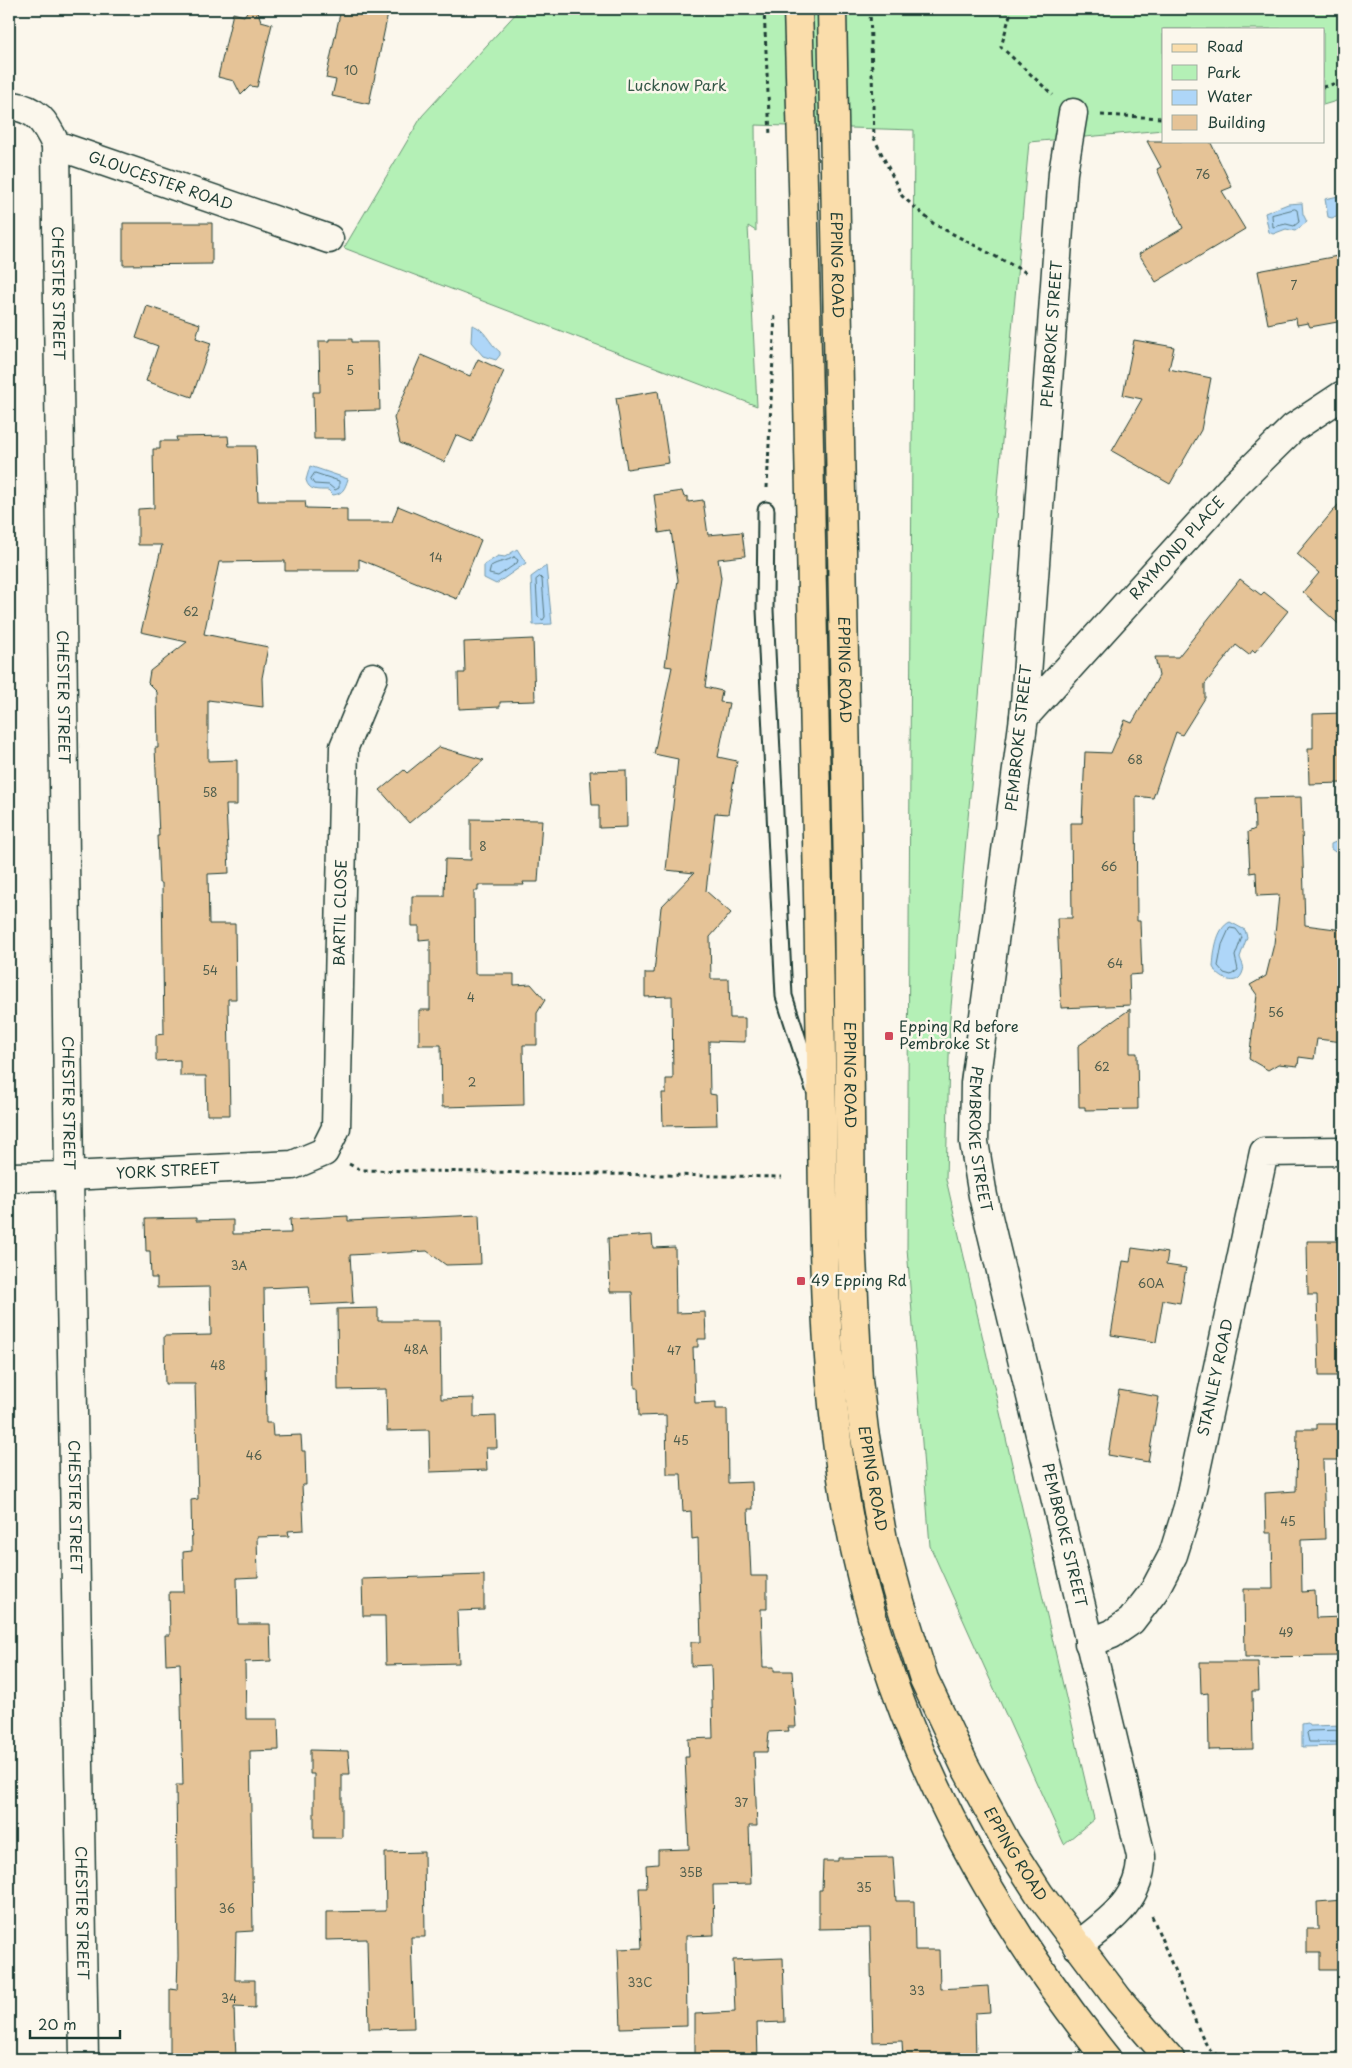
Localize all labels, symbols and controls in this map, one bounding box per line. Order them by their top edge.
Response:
legend [1162,28,1324,142]
text: Road [1207,34,1243,57]
text: Park [1207,60,1241,83]
house number: 10 [344,61,358,79]
park label: Lucknow Park [627,73,727,96]
text: Water [1207,84,1252,107]
text: Building [1207,110,1266,133]
street label: GLOUCESTER ROAD [86,144,236,215]
house number: 76 [1196,165,1210,183]
street label: EPPING ROAD [826,211,851,319]
street label: CHESTER STREET [47,226,72,361]
street label: PEMBROKE STREET [1034,259,1067,408]
house number: 7 [1291,276,1298,294]
house number: 5 [346,361,354,379]
street label: RAYMOND PLACE [1123,490,1229,604]
house number: 14 [429,548,443,566]
house number: 62 [183,602,199,620]
street label: EPPING ROAD [833,616,858,723]
street label: CHESTER STREET [52,630,77,765]
street label: PEMBROKE STREET [998,663,1037,812]
house number: 68 [1127,750,1143,768]
house number: 58 [202,783,218,801]
house number: 8 [479,837,487,855]
house number: 66 [1101,857,1117,875]
street label: BARTIL CLOSE [326,859,352,967]
house number: 64 [1107,954,1123,972]
house number: 54 [202,961,218,979]
house number: 4 [467,988,475,1006]
house number: 56 [1268,1003,1284,1021]
place label: Epping Rd before Pembroke St [899,1014,1019,1054]
street label: EPPING ROAD [839,1021,863,1128]
marker: Epping Rd before Pembroke St [883,1030,895,1042]
street label: CHESTER STREET [57,1036,82,1171]
house number: 62 [1094,1057,1110,1075]
street label: PEMBROKE STREET [964,1065,1000,1215]
house number: 2 [468,1073,476,1091]
street label: YORK STREET [115,1156,221,1184]
house number: 3A [231,1256,248,1274]
place label: 49 Epping Rd [811,1268,907,1291]
house number: 60A [1138,1274,1164,1292]
marker: 49 Epping Rd [795,1275,807,1287]
street label: STANLEY ROAD [1191,1316,1238,1438]
house number: 48A [404,1340,428,1358]
house number: 47 [667,1341,682,1359]
house number: 48 [210,1356,226,1374]
street label: EPPING ROAD [853,1424,894,1533]
house number: 45 [673,1431,689,1449]
street label: CHESTER STREET [63,1440,89,1575]
house number: 46 [246,1446,262,1464]
street label: PEMBROKE STREET [1037,1461,1094,1610]
house number: 45 [1280,1512,1296,1530]
house number: 49 [1279,1623,1293,1641]
house number: 37 [734,1793,749,1811]
street label: EPPING ROAD [979,1802,1054,1905]
street label: CHESTER STREET [70,1846,96,1981]
house number: 35B [679,1863,703,1881]
house number: 35 [856,1878,872,1896]
house number: 36 [219,1899,235,1917]
house number: 33C [627,1973,653,1991]
house number: 33 [909,1981,925,1999]
house number: 34 [221,1989,237,2007]
scale bar [30,2008,120,2040]
text: 20 m [38,2012,77,2035]

